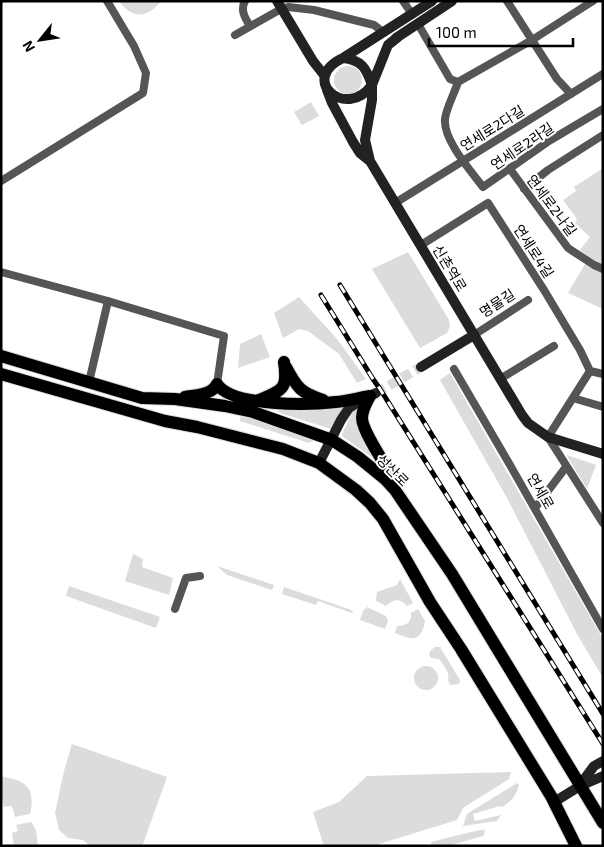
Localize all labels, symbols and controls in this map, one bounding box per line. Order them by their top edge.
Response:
north arrow [15,15,65,65]
scale bar [429,15,573,47]
text: 100 m [436,23,477,41]
text: N [18,38,38,55]
street label: 연세로2다길 [457,102,527,154]
street label: 연세로2라길 [487,119,557,173]
street label: 연세로2나길 [523,171,581,239]
street label: 연세로4길 [510,221,558,281]
street label: 신촌역로 [429,242,471,295]
street label: 명물길 [476,285,518,321]
street label: 성산로 [373,450,413,490]
street label: 연세로 [524,470,558,512]

